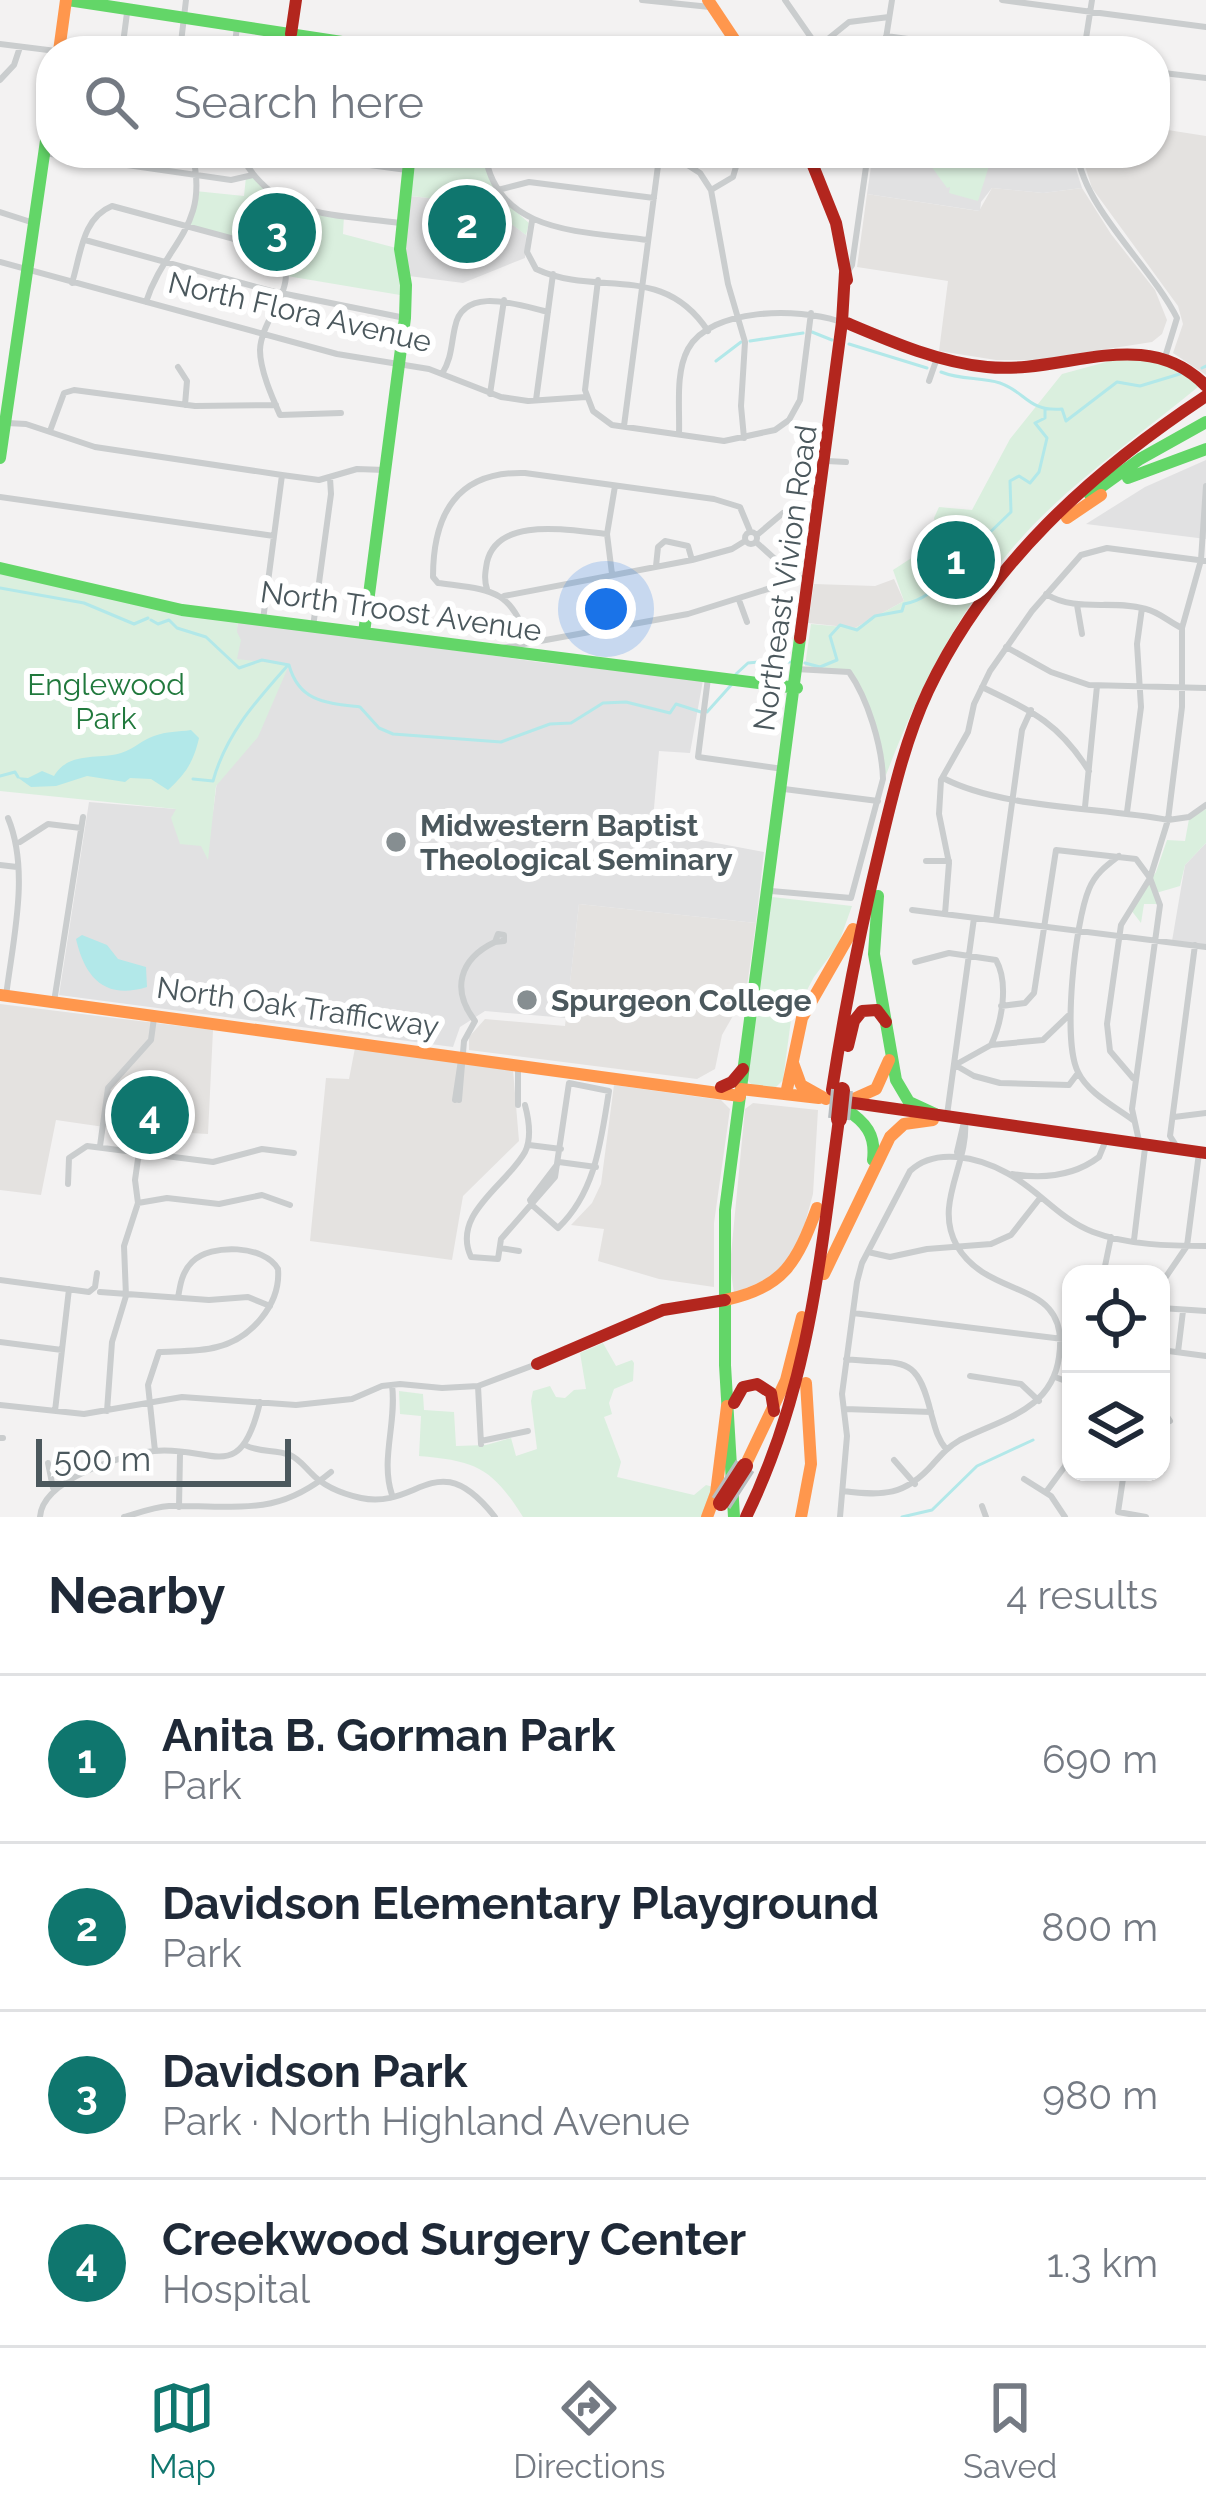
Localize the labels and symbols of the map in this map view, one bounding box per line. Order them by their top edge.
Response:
pin: 2 [428,179,506,269]
pin: 3 [238,187,316,277]
street label: North Flora Avenue [165,265,435,359]
street label: Northeast Vivion Road [746,423,824,733]
pin: 1 [917,515,995,605]
street label: North Troost Avenue [258,574,544,648]
your location [576,579,636,639]
park label: Englewood Park [27,667,185,736]
place label: Midwestern Baptist Theological Seminary [420,808,733,877]
marker: Midwestern Baptist Theological Seminary [383,829,409,855]
street label: North Oak Trafficway [155,970,441,1044]
place label: Spurgeon College [551,983,812,1018]
marker: Spurgeon College [514,987,540,1013]
pin: 4 [111,1070,189,1160]
scale bar [36,1433,291,1486]

